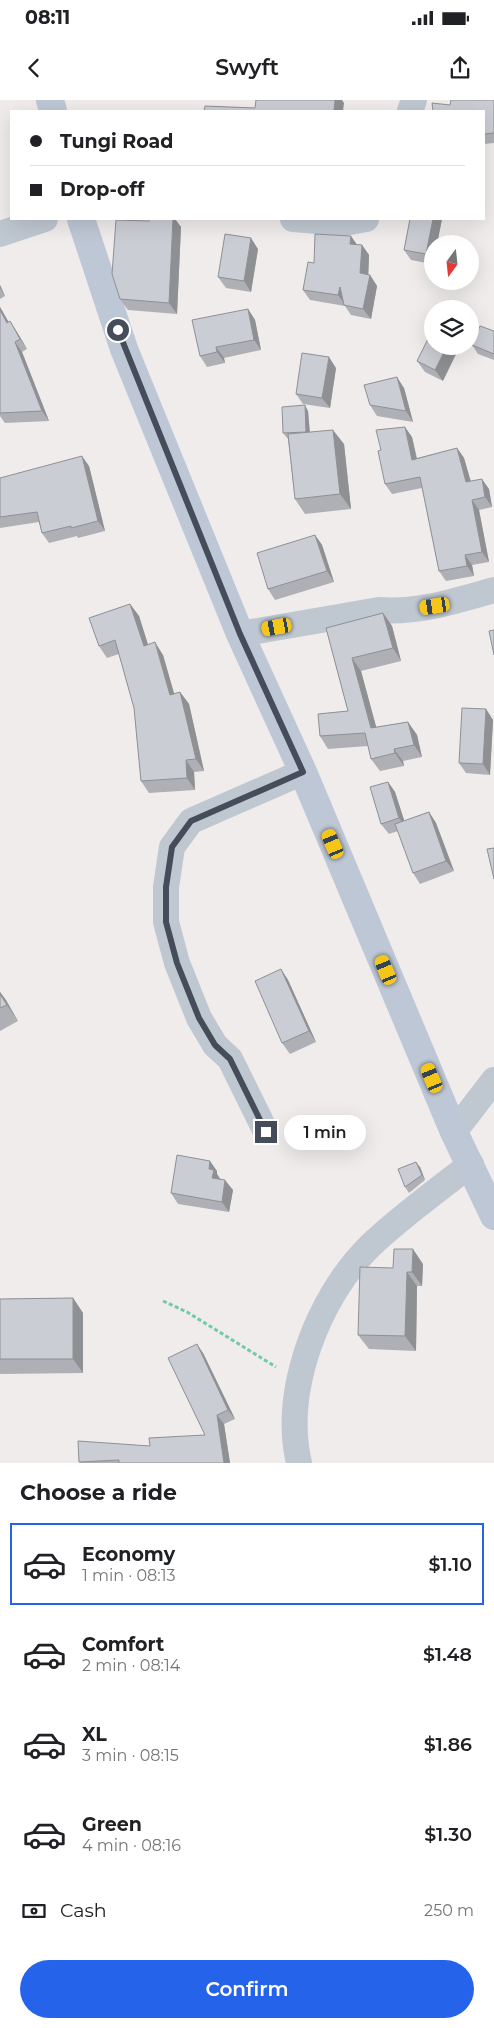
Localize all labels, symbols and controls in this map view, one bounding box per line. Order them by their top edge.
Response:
text: 08:11 [25,6,70,29]
icon: back [20,54,48,82]
text: Swyft [215,54,279,81]
icon: share [446,54,474,82]
text: Tungi Road [60,130,173,153]
text: Drop-off [60,178,144,201]
north arrow [424,235,479,290]
map controls [424,235,479,355]
button: layers [424,300,479,355]
route start [107,319,129,341]
car [419,596,450,616]
car [260,617,293,637]
car [320,827,345,861]
car [373,953,398,987]
car [419,1061,444,1095]
callout: 1 min [284,1114,366,1150]
route end [255,1121,277,1143]
text: 1 min [304,1123,346,1142]
text: Choose a ride [20,1479,177,1506]
icon: car [22,1542,67,1587]
text: Economy [82,1543,175,1566]
text: $1.10 [429,1553,472,1576]
text: 1 min · 08:13 [82,1566,175,1585]
icon: car [22,1632,67,1677]
text: Comfort [82,1633,164,1656]
text: $1.48 [423,1643,472,1666]
text: 2 min · 08:14 [82,1656,180,1675]
icon: car [22,1722,67,1767]
text: XL [82,1723,107,1746]
text: $1.86 [424,1733,472,1756]
text: 3 min · 08:15 [82,1746,179,1765]
icon: car [22,1812,67,1857]
text: Green [82,1813,142,1836]
text: $1.30 [424,1823,472,1846]
text: 4 min · 08:16 [82,1836,181,1855]
icon: cash [20,1897,48,1925]
text: Cash [60,1899,107,1922]
text: 250 m [424,1901,474,1920]
button: Confirm [20,1960,474,2018]

